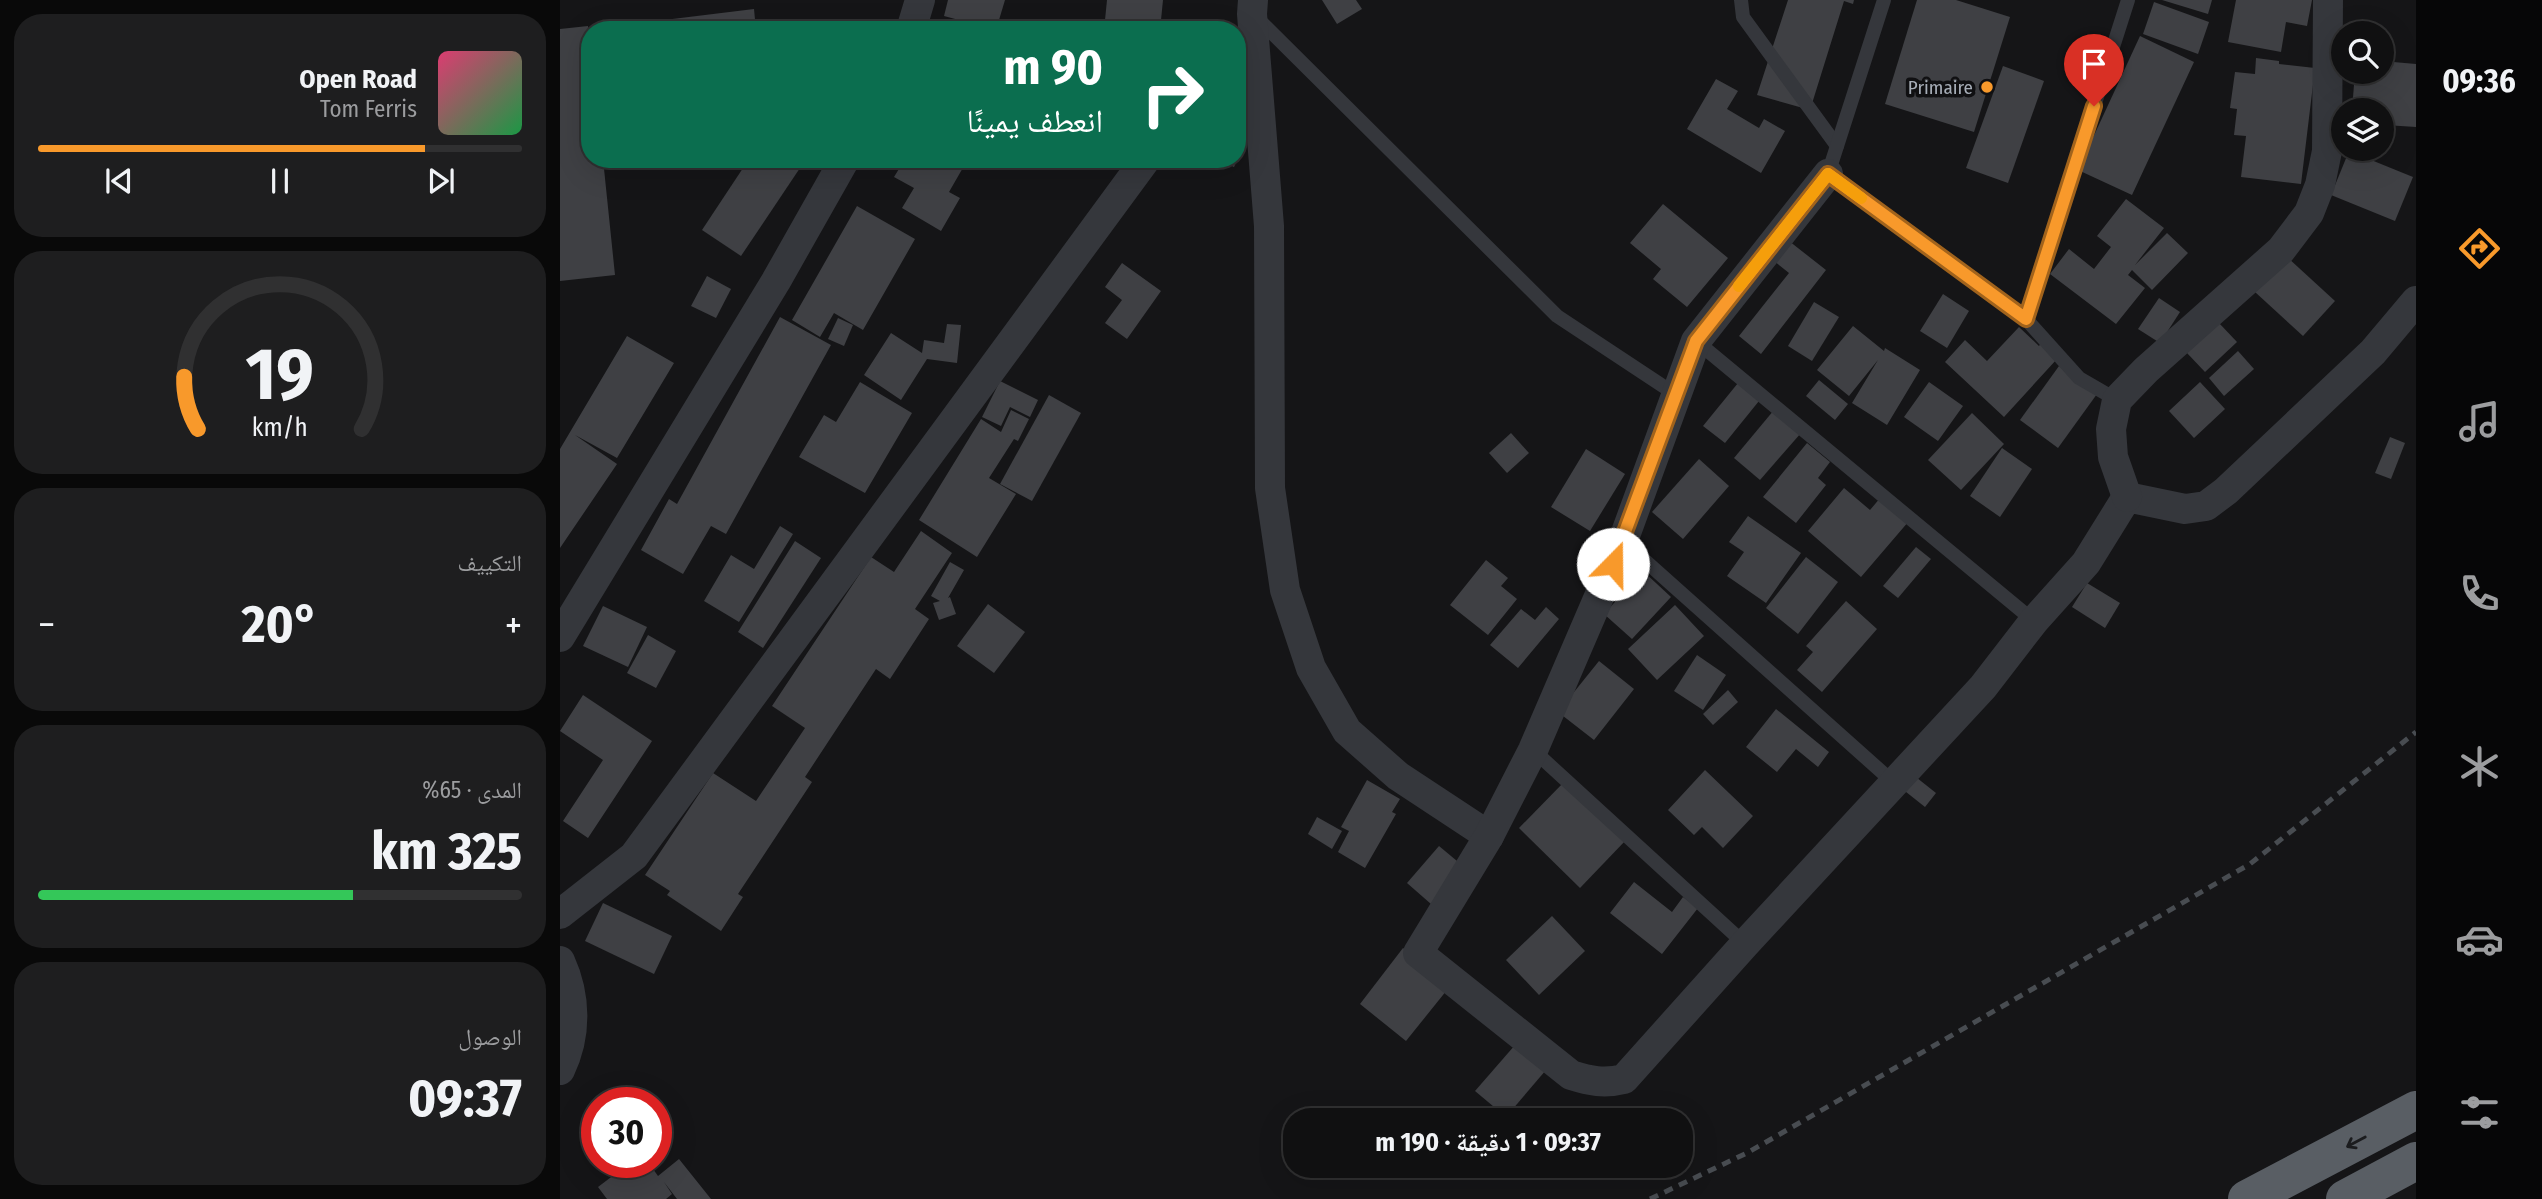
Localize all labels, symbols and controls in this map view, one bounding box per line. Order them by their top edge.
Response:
map controls [2331,21,2394,161]
button: search [2331,21,2394,84]
pin [2064,34,2124,106]
text: 90 m [1003,38,1103,97]
icon: arrive [2075,45,2113,83]
icon: right [1127,49,1218,140]
text: 09:36 [2442,62,2516,100]
text: Open Road [299,64,417,95]
place label: Primaire [1908,76,1973,99]
marker: Primaire [1979,79,1995,95]
text: Tom Ferris [320,95,417,123]
button: layers [2331,98,2394,161]
text: انعطف يمينًا [966,102,1103,140]
icon: previous [100,162,138,200]
icon: pause [261,162,299,200]
icon: next [422,162,460,200]
icon: directions [2455,224,2504,273]
text: 19 [246,331,314,418]
icon: music [2455,397,2504,446]
text: km/h [252,412,308,442]
position arrow [1576,527,1650,601]
text: التكييف [457,549,522,577]
icon: phone [2455,569,2504,618]
text: 20° [242,593,318,656]
text: − [38,602,55,648]
text: + [505,602,522,648]
icon: climate [2455,742,2504,791]
text: المدى · 65% [422,776,522,804]
text: 325 km [371,820,522,883]
icon: car [2455,915,2504,964]
text: الوصول [458,1023,522,1051]
text: 09:37 [408,1067,522,1130]
speed limit sign: 30 [581,1087,672,1178]
icon: filters [2455,1088,2504,1137]
text: 09:37 · 1 دقيقة · 190 m [1375,1127,1601,1158]
one-way arrow [2346,1135,2366,1149]

